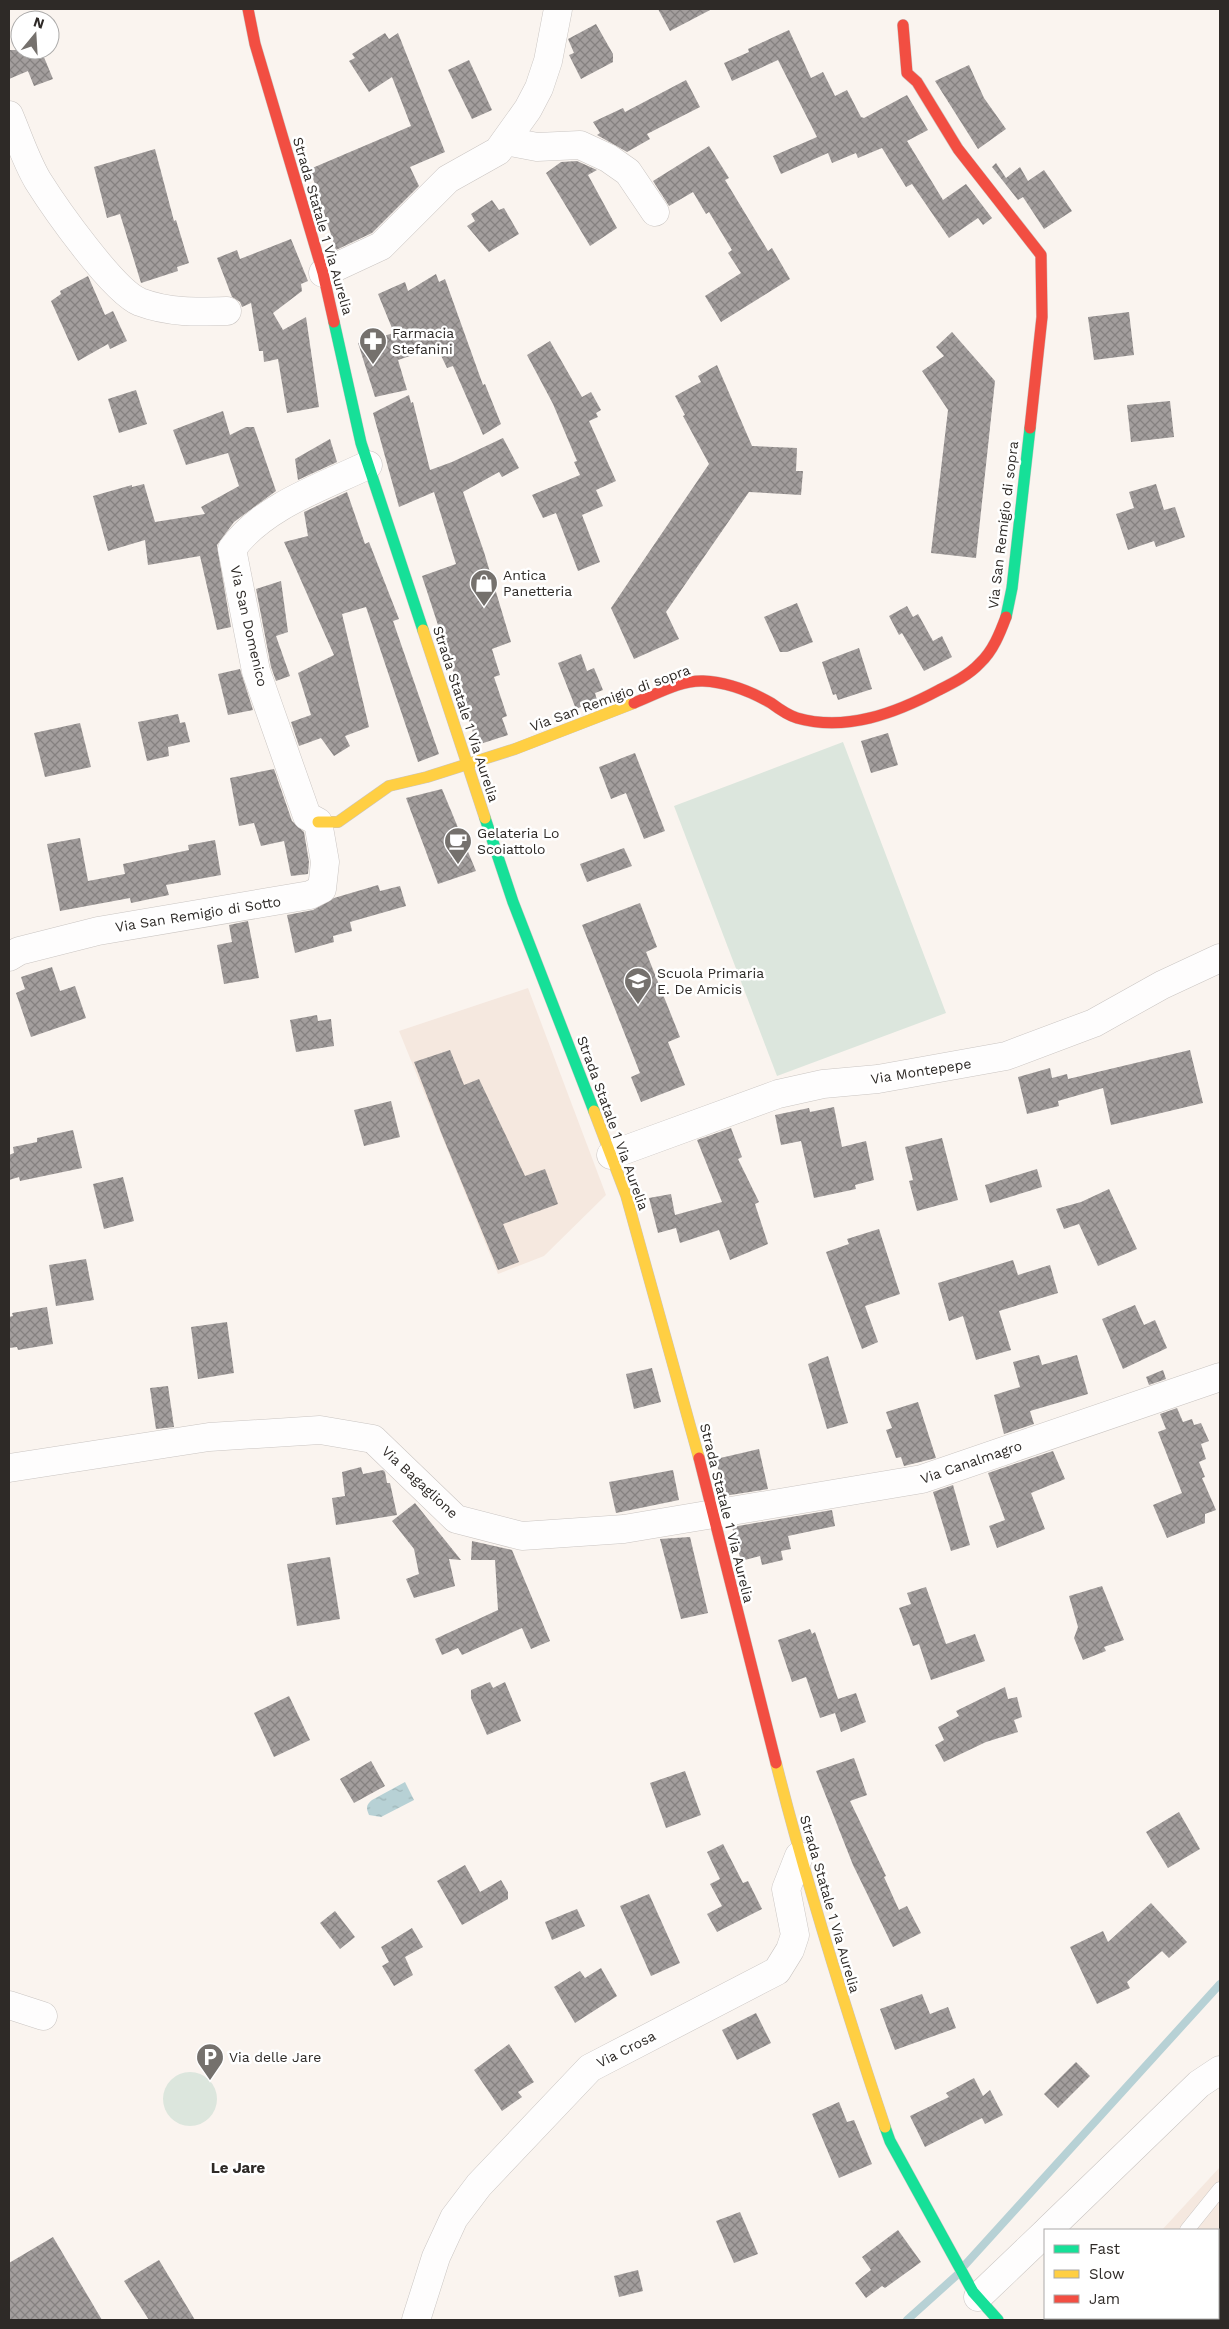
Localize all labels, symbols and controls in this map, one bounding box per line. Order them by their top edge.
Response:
north arrow [10,10,60,60]
text: N [32,13,46,32]
street label: Strada Statale 1 Via Aurelia [290,135,356,317]
place label: Farmacia Stefanini [392,325,454,357]
pharmacy icon: Farmacia Stefanini [358,326,388,365]
street label: Via San Remigio di sopra [985,440,1021,610]
street label: Via San Domenico [227,564,271,688]
place label: Antica Panetteria [503,567,572,599]
shop icon: Antica Panetteria [469,568,499,607]
street label: Strada Statale 1 Via Aurelia [430,624,502,804]
street label: Via San Remigio di sopra [528,662,692,734]
place label: Gelateria Lo Scoiattolo [477,825,559,857]
cafe icon: Gelateria Lo Scoiattolo [443,826,473,865]
street label: Via San Remigio di Sotto [114,893,282,935]
place label: Scuola Primaria E. De Amicis [657,965,764,997]
school or university icon: Scuola Primaria E. De Amicis [623,966,653,1005]
street label: Strada Statale 1 Via Aurelia [574,1034,652,1212]
street label: Via Montepepe [870,1055,972,1087]
street label: Strada Statale 1 Via Aurelia [697,1422,757,1604]
street label: Via Canalmagro [918,1437,1024,1487]
street label: Via Bagaglione [379,1443,461,1521]
street label: Strada Statale 1 Via Aurelia [797,1813,863,1995]
street label: Via Crosa [594,2027,658,2071]
parking icon: Via delle Jare [195,2042,225,2081]
place label: Via delle Jare [229,2049,321,2065]
district label: Le Jare [211,2159,266,2177]
legend [1044,2229,1219,2319]
text: Fast [1089,2240,1121,2258]
text: Slow [1089,2265,1125,2283]
text: Jam [1089,2290,1120,2308]

